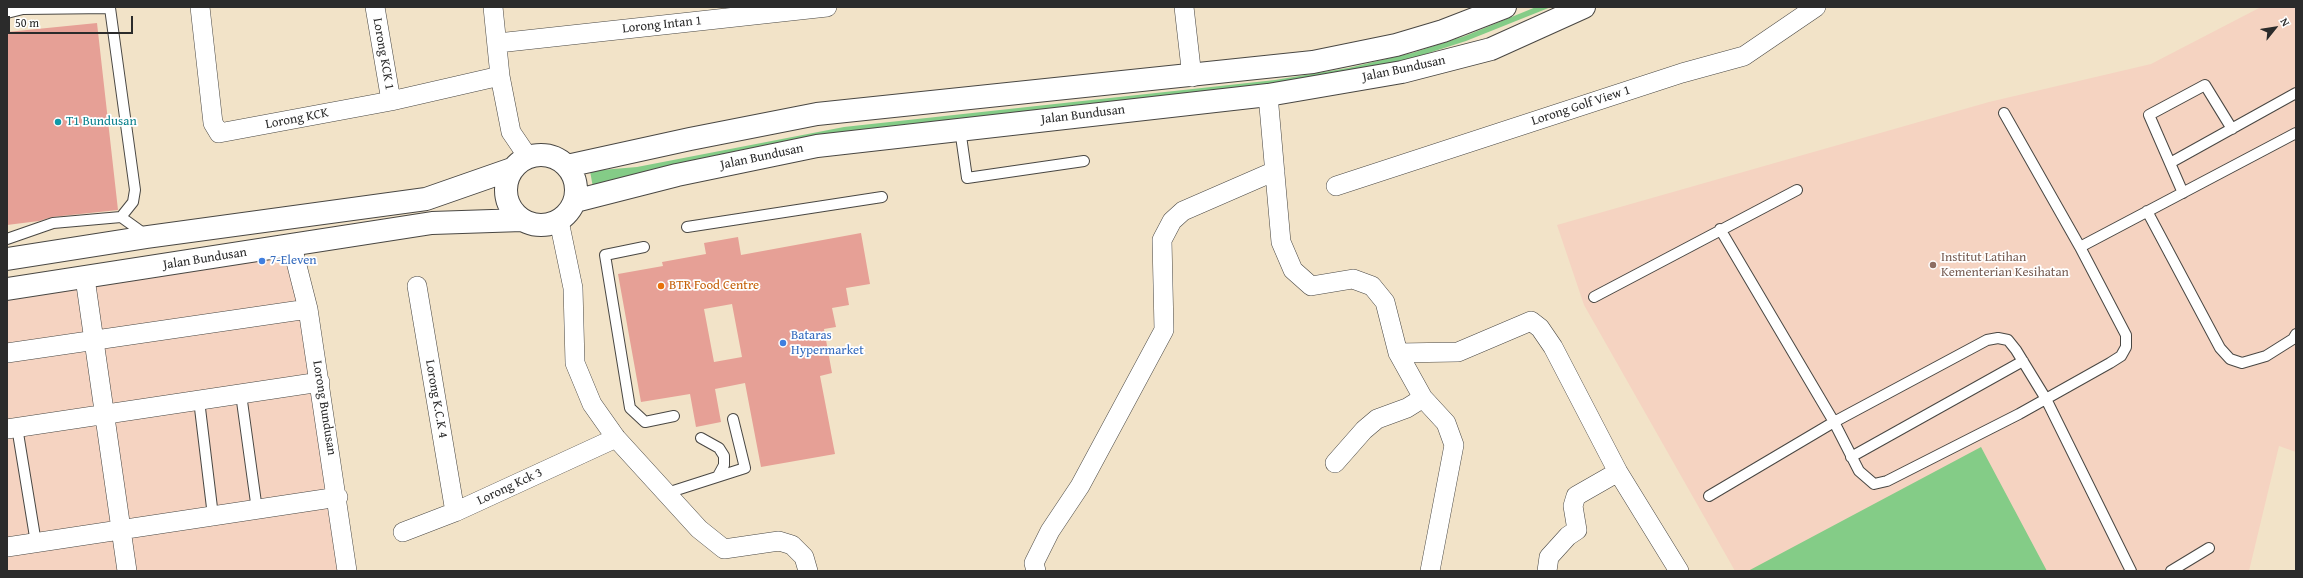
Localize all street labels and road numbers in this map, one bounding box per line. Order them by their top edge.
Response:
street label: Lorong Intan 1 [621,13,703,37]
street label: Lorong KCK 1 [369,17,397,91]
street label: Jalan Bundusan [1361,53,1447,85]
street label: Lorong Golf View 1 [1530,83,1632,129]
street label: Jalan Bundusan [1040,102,1126,128]
street label: Lorong KCK [264,105,330,133]
street label: Jalan Bundusan [719,141,805,173]
street label: Jalan Bundusan [162,245,248,273]
street label: Lorong K.C.K 4 [421,359,451,439]
street label: Lorong Bundusan [309,360,339,456]
street label: Lorong Kck 3 [475,465,545,509]

